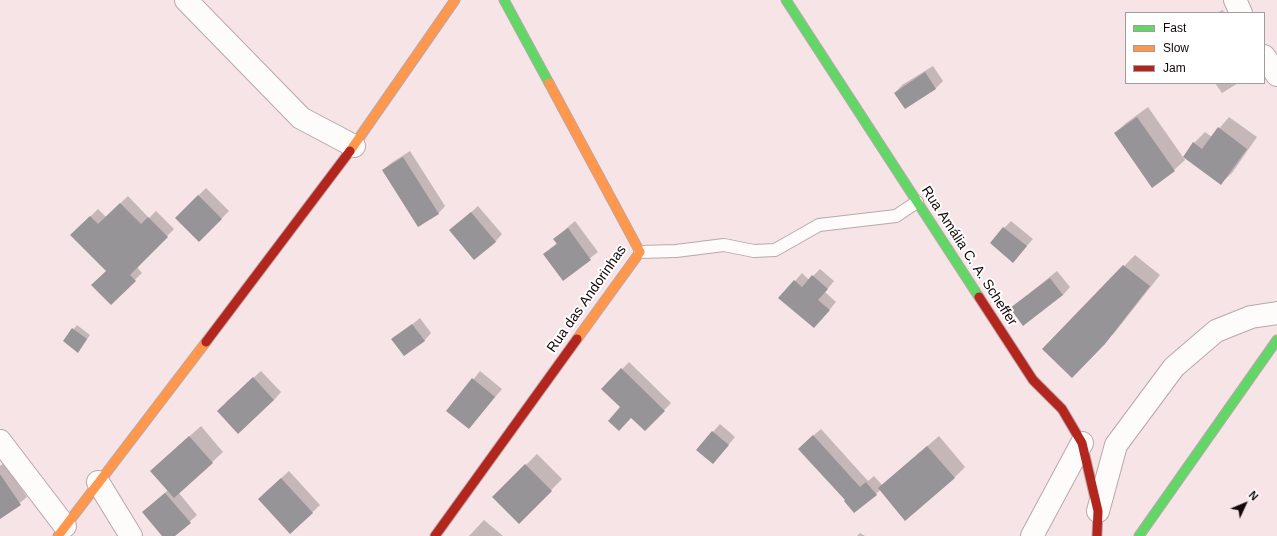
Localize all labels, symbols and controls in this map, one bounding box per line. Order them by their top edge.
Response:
legend [1125,12,1265,84]
text: Fast [1163,21,1186,35]
text: Slow [1163,41,1189,55]
text: Jam [1163,61,1186,75]
street label: Rua Amália C. A. Scheffer [918,183,1020,329]
street label: Rua das Andorinhas [544,242,630,356]
north arrow [1225,484,1265,524]
text: N [1247,489,1261,503]

